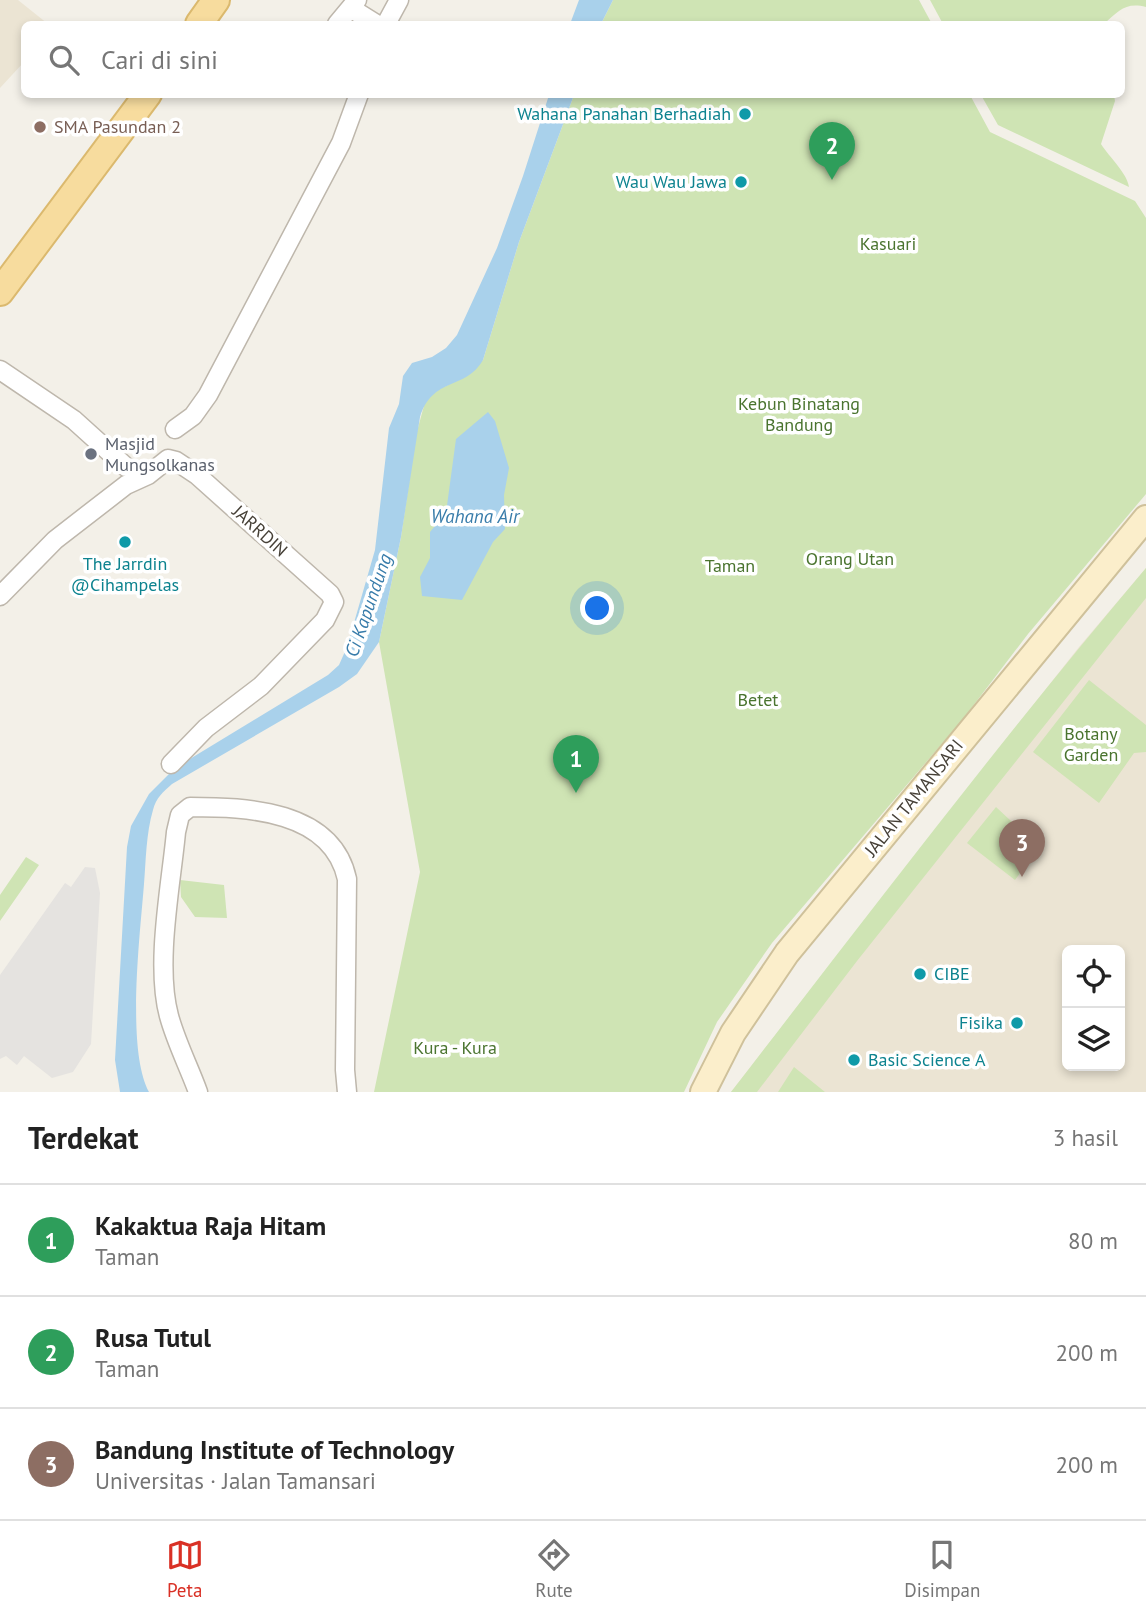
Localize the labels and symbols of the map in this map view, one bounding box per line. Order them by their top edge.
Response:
place label: Wahana Panahan Berhadiah [517,102,731,125]
marker: Wahana Panahan Berhadiah [737,106,753,122]
place label: SMA Pasundan 2 [54,115,181,138]
marker: SMA Pasundan 2 [32,119,48,135]
pin: 2 [809,122,855,180]
place label: Wau Wau Jawa [616,170,727,193]
marker: Wau Wau Jawa [733,174,749,190]
park label: Kasuari [860,232,916,255]
park label: Kebun Binatang Bandung [738,392,860,436]
place label: Masjid Mungsolkanas [105,432,215,476]
marker: Masjid Mungsolkanas [83,446,99,462]
street label: JARRDIN [227,499,293,561]
water label: Wahana Air [431,504,521,528]
marker: The Jarrdin @Cihampelas [117,534,133,550]
park label: Orang Utan [806,547,894,570]
water label: Ci Kapundung [339,550,397,660]
place label: The Jarrdin @Cihampelas [71,552,179,596]
park label: Taman [705,554,755,577]
your location [580,591,614,625]
park label: Betet [738,688,778,711]
park label: Botany Garden [1064,722,1118,766]
street label: JALAN TAMANSARI [859,734,968,862]
pin: 1 [553,735,599,793]
pin: 3 [999,819,1045,877]
place label: CIBE [934,962,970,985]
marker: CIBE [912,966,928,982]
place label: Fisika [959,1011,1003,1034]
marker: Fisika [1009,1015,1025,1031]
park label: Kura - Kura [413,1036,497,1059]
place label: Basic Science A [868,1048,986,1071]
marker: Basic Science A [846,1052,862,1068]

